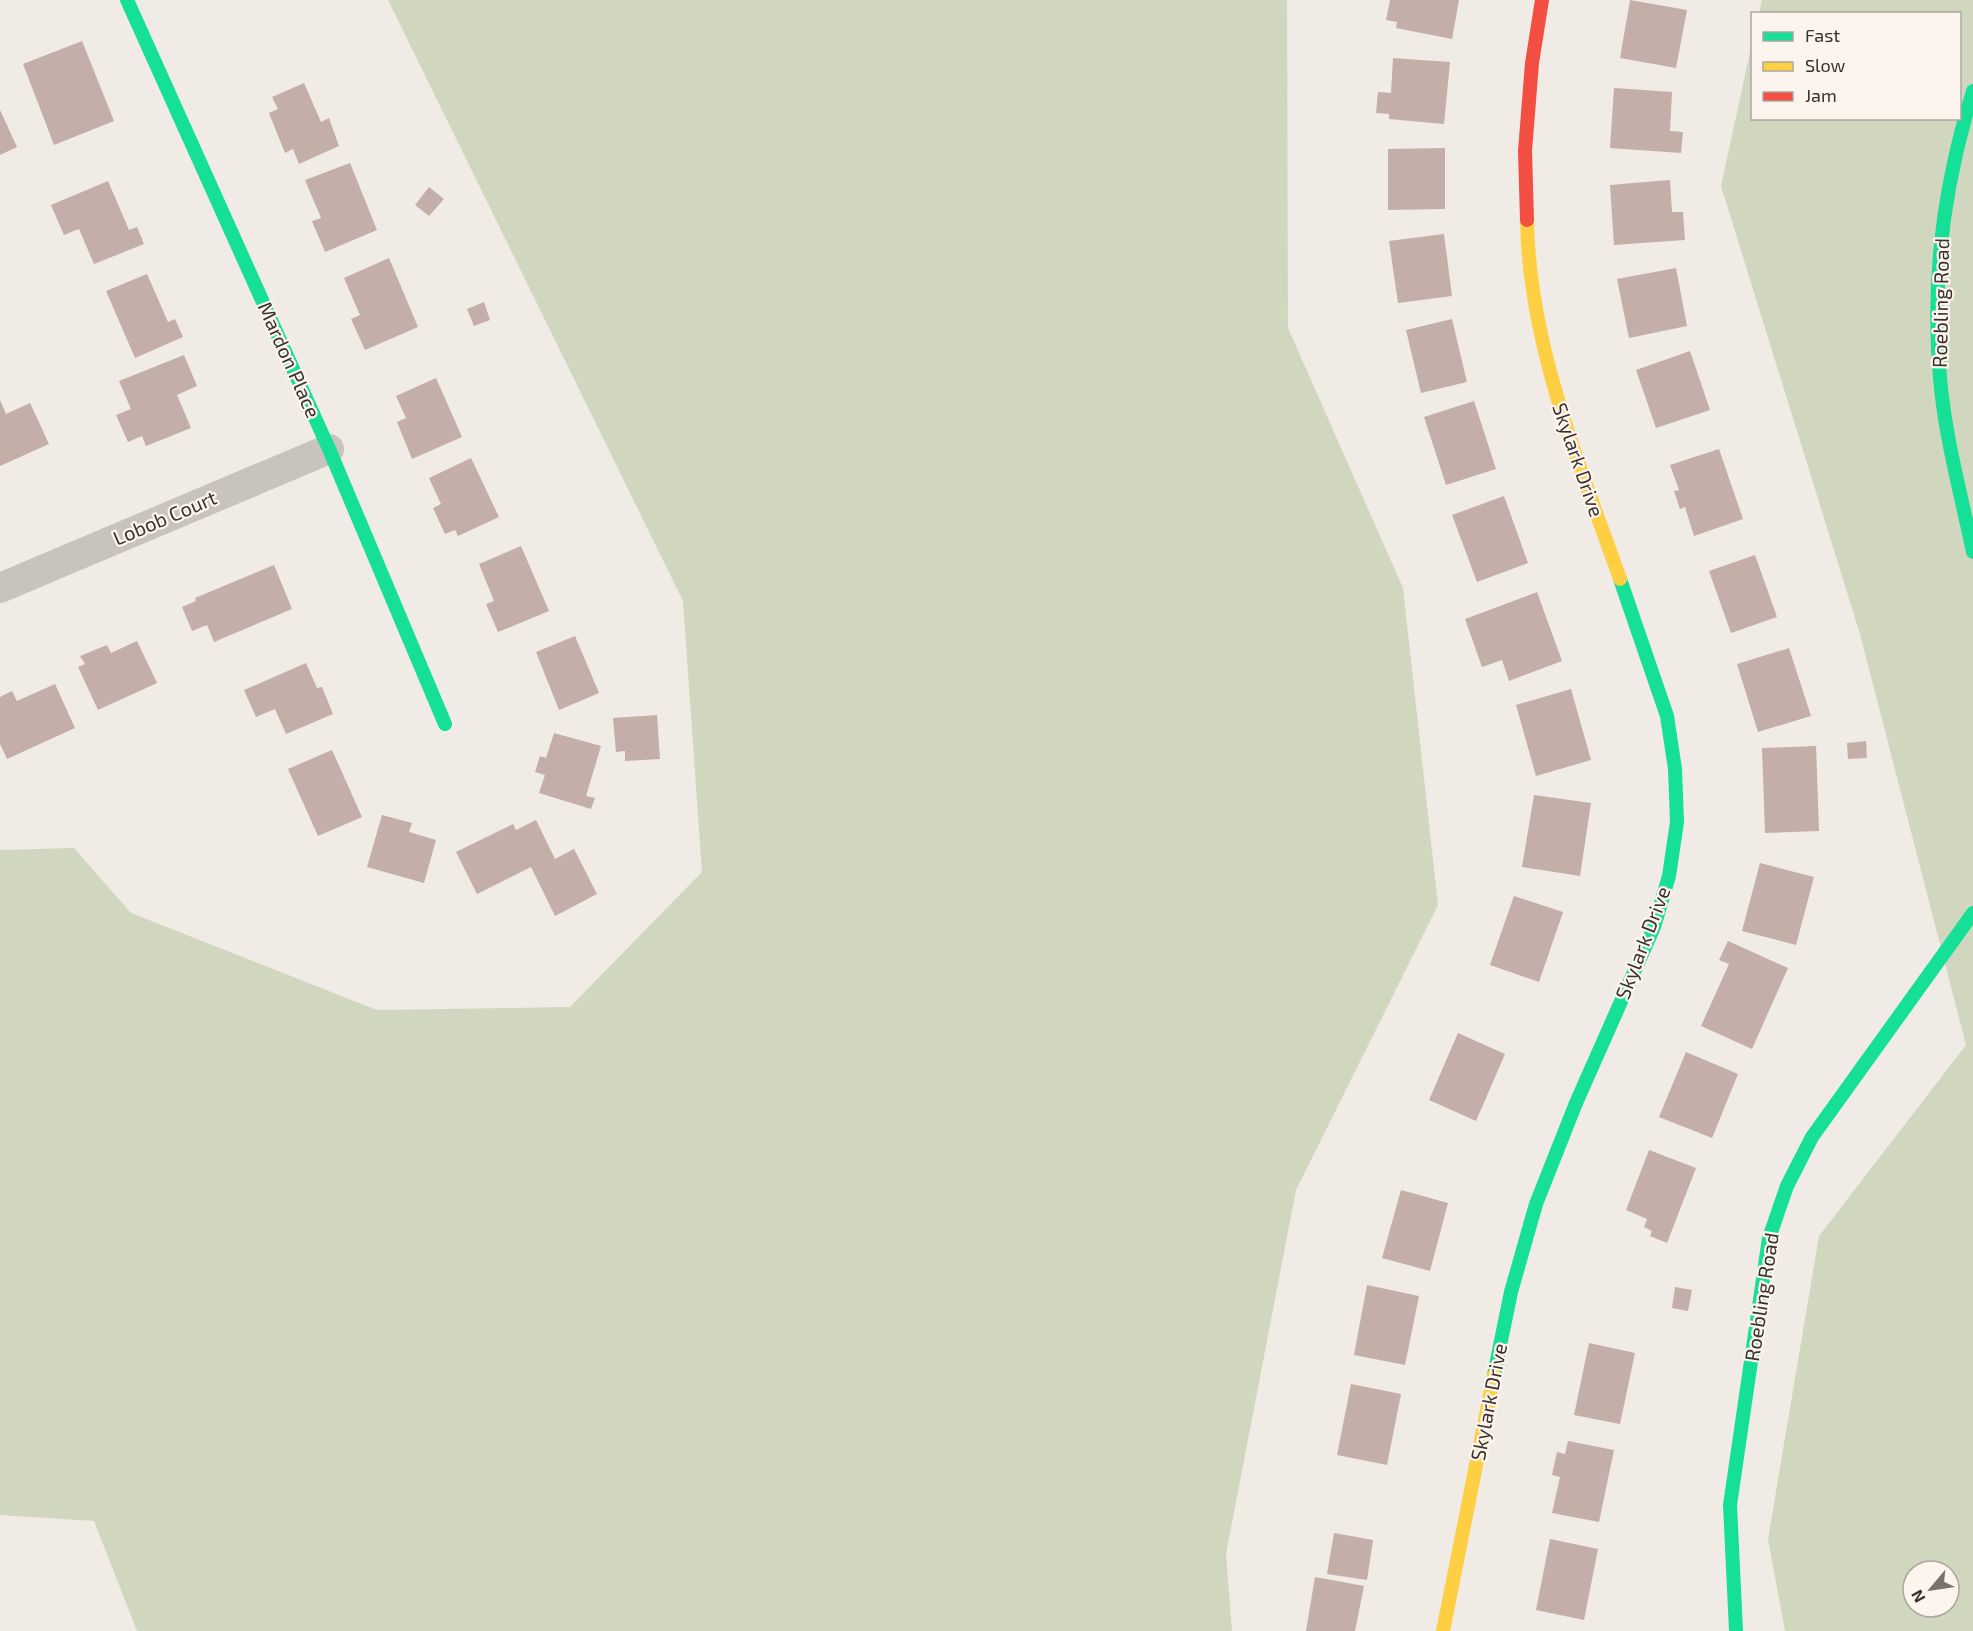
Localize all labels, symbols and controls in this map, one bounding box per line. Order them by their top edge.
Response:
legend [1751,12,1961,120]
text: Fast [1805,24,1840,46]
text: Slow [1805,54,1846,76]
text: Jam [1805,84,1837,106]
street label: Roebling Road [1927,238,1953,368]
street label: Mardon Place [254,298,326,421]
street label: Skylark Drive [1548,400,1610,520]
street label: Lobob Court [109,484,220,550]
street label: Skylark Drive [1610,883,1675,1002]
street label: Roebling Road [1739,1231,1783,1363]
street label: Skylark Drive [1465,1341,1511,1462]
north arrow [1901,1559,1961,1619]
text: N [1906,1587,1929,1606]

